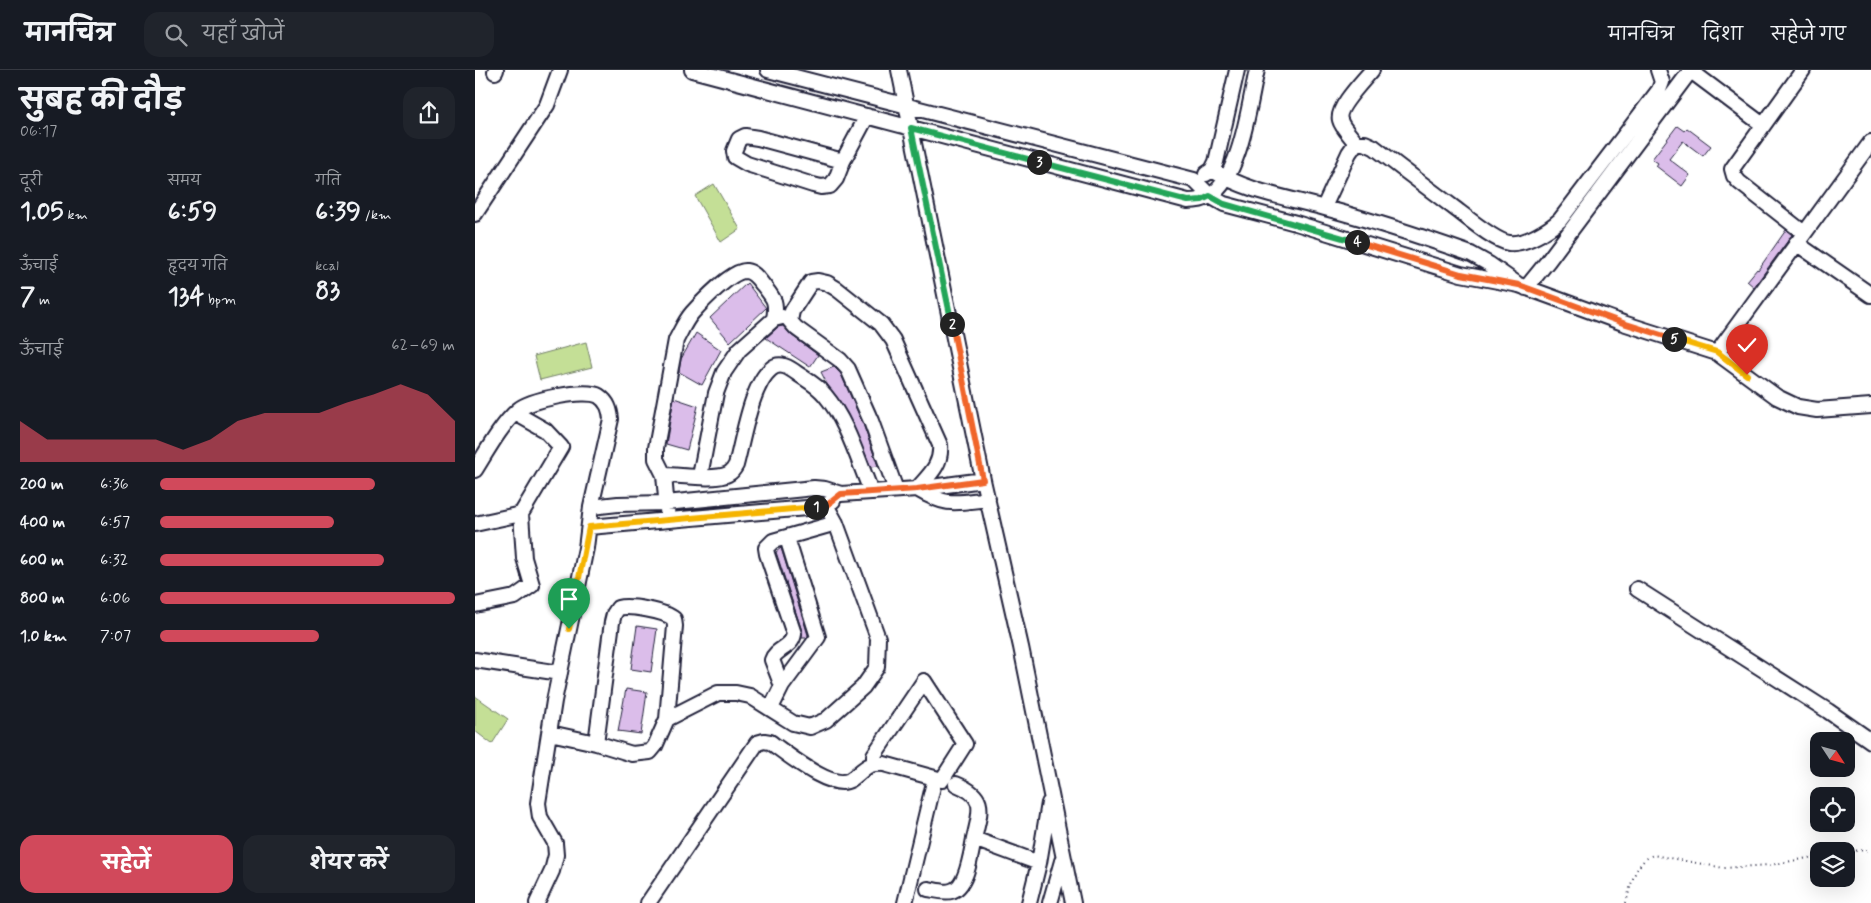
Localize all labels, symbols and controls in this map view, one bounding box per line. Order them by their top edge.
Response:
search box [144,12,494,57]
text: मानचित्र [25,19,114,50]
icon: search [162,21,190,49]
text: यहाँ खोजें [202,22,284,47]
text: मानचित्र [1608,23,1674,47]
text: दिशा [1702,23,1743,47]
text: सहेजे गए [1771,23,1846,47]
text: सुबह की दौड़ [20,83,183,120]
button: share [403,87,455,139]
text: 06:17 [20,121,57,142]
pin: 3 [1027,150,1051,174]
text: 3 [1036,153,1043,171]
text: दूरी [20,172,42,190]
text: समय [168,172,201,190]
text: गति [315,172,341,190]
text: 1.05 [20,196,64,229]
text: 6:59 [168,196,217,229]
text: 6:39 [315,196,361,229]
text: km [64,206,88,224]
text: /km [361,206,391,224]
pin: 4 [1345,230,1369,254]
text: 4 [1353,233,1362,251]
text: ऊँचाई [20,257,58,275]
text: हृदय गति [168,257,227,275]
text: kcal [315,257,339,275]
text: 83 [315,275,340,308]
text: 7 [20,281,35,314]
text: 134 [168,281,204,314]
text: m [35,291,50,309]
text: bpm [204,291,236,309]
pin: 2 [939,312,965,336]
text: 2 [949,315,956,333]
pin [1726,324,1768,375]
pin: 5 [1661,326,1687,352]
text: 5 [1670,330,1679,348]
icon: check [1733,331,1761,359]
text: 62–69 m [391,335,455,356]
text: ऊँचाई [20,340,63,361]
text: 200 m [20,474,64,495]
text: 6:36 [100,474,129,495]
pin: 1 [803,494,829,520]
text: 1 [813,498,820,516]
text: 400 m [20,512,65,533]
text: 6:57 [100,512,130,533]
text: 600 m [20,550,64,571]
text: 6:32 [100,550,128,571]
pin [548,578,590,629]
icon: arrive [555,585,583,613]
text: 800 m [20,588,65,609]
text: 6:06 [100,588,130,609]
text: 1.0 km [20,626,67,647]
text: 7:07 [100,626,131,647]
north arrow [1810,732,1855,778]
map controls [1810,732,1855,887]
button: locate [1810,787,1855,832]
button: सहेजें [20,835,233,893]
button: शेयर करें [243,835,455,893]
button: layers [1810,842,1855,887]

